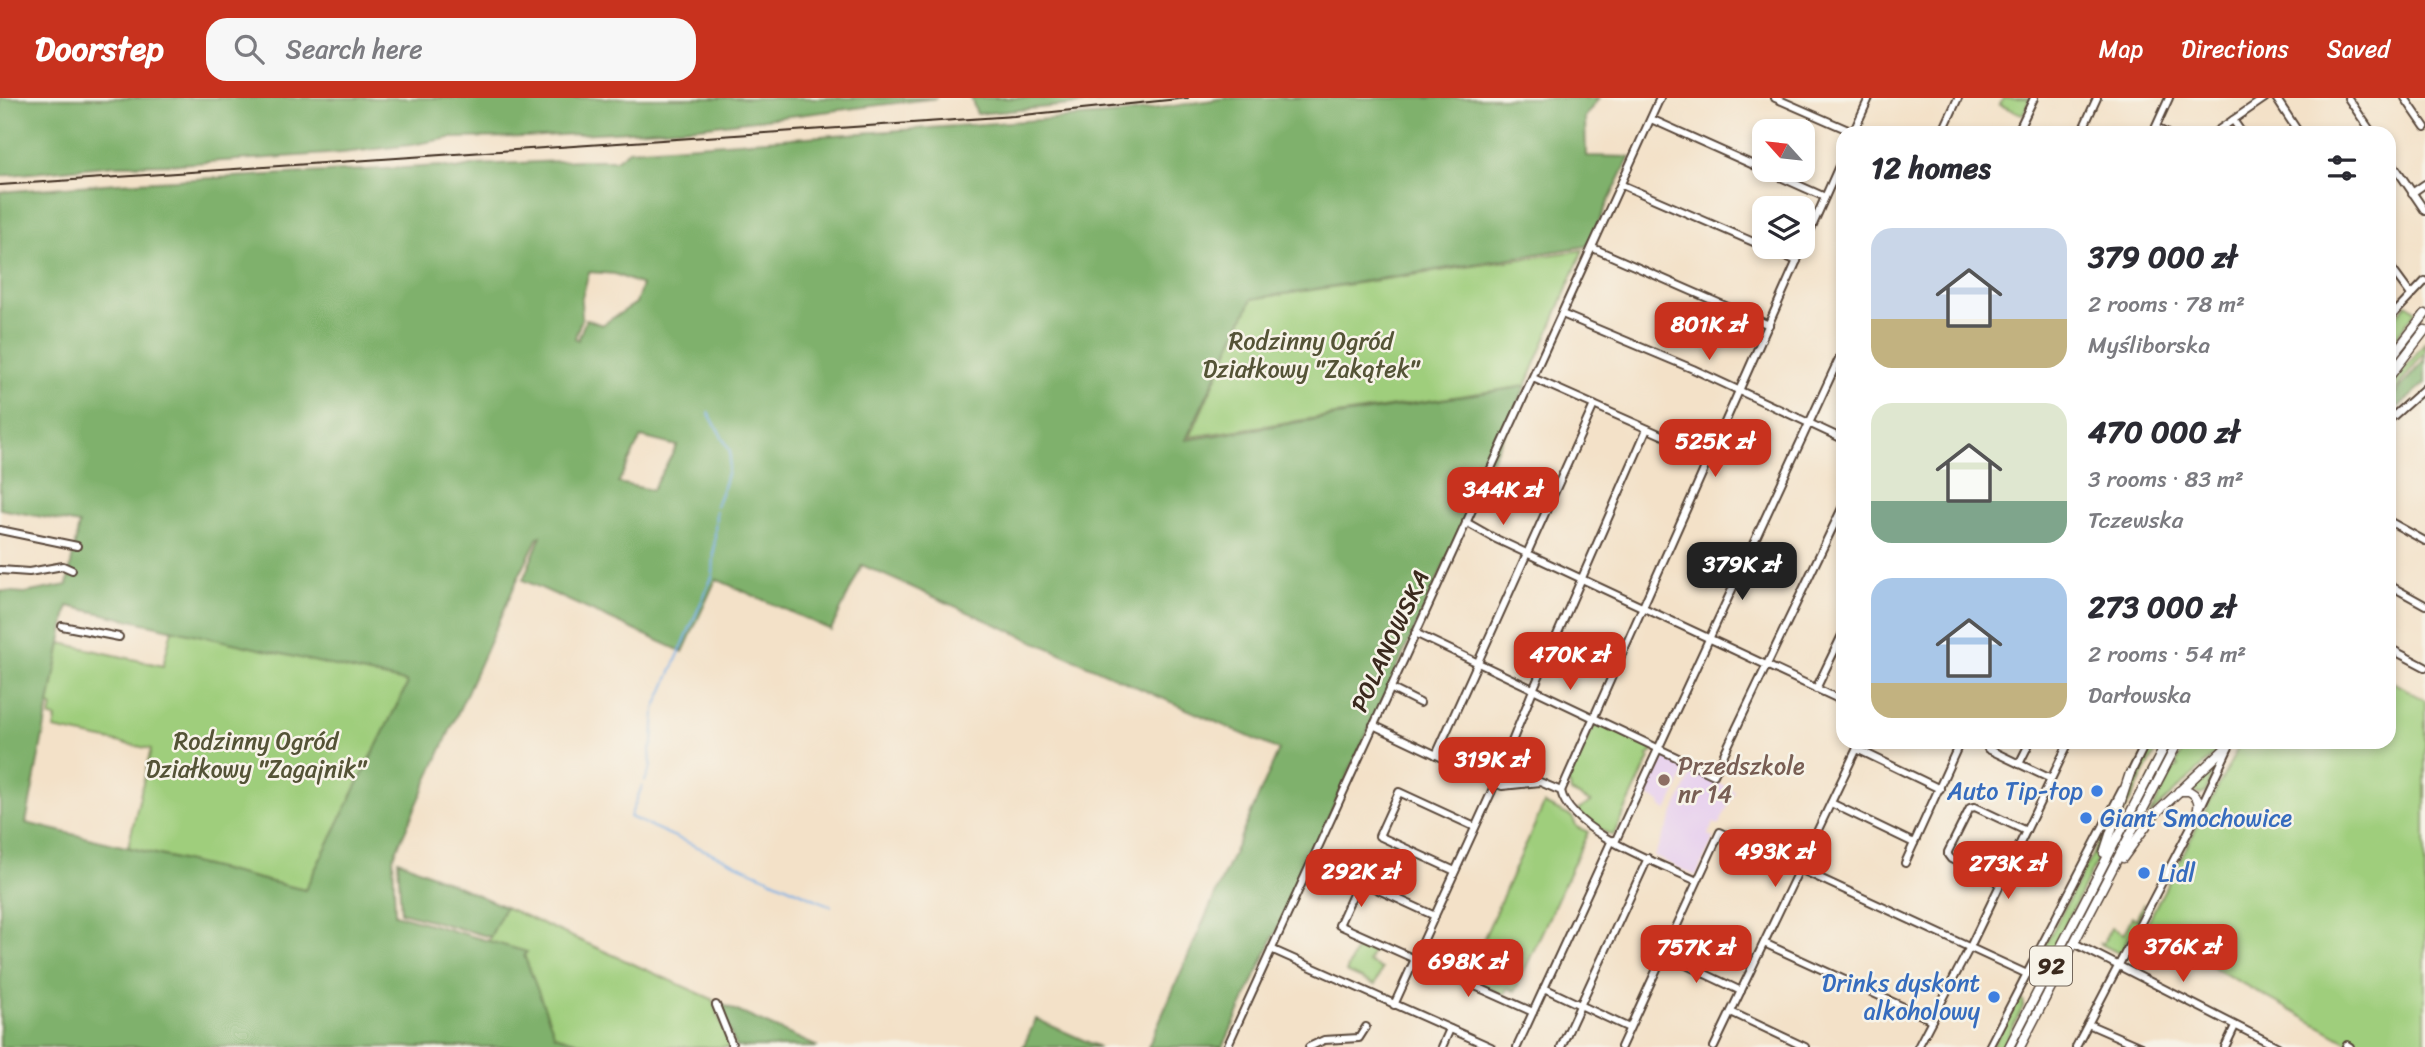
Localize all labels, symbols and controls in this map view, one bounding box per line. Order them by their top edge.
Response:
search box [206,18,696,81]
text: Doorstep [35,20,164,78]
text: Search here [286,26,423,72]
text: Map [2099,28,2143,70]
text: Directions [2181,28,2289,70]
text: Saved [2327,28,2390,70]
icon: search [230,30,268,68]
north arrow [1752,119,1815,182]
map controls [1752,119,1815,259]
text: 12 homes [1871,141,1991,195]
icon: filters [2323,149,2361,187]
button: layers [1752,196,1815,259]
text: 379 000 zł [2088,230,2237,284]
icon: home [1927,256,2011,340]
text: 2 rooms · 78 m² [2088,284,2245,325]
pin: 801K zł [1644,302,1774,362]
text: 801K zł [1671,304,1747,345]
park label: Rodzinny Ogród Działkowy "Zakątek" [1203,320,1421,390]
text: Myśliborska [2088,325,2210,366]
text: 470 000 zł [2088,405,2239,459]
pin: 525K zł [1650,420,1780,479]
text: 525K zł [1675,421,1755,462]
icon: home [1927,431,2011,515]
text: 3 rooms · 83 m² [2088,459,2244,500]
pin: 344K zł [1438,468,1568,527]
text: 344K zł [1463,469,1543,510]
text: Tczewska [2088,500,2183,541]
pin: 379K zł [1677,542,1807,602]
text: 379K zł [1703,544,1781,585]
street label: POLANOWSKA [1339,563,1441,719]
text: 273 000 zł [2088,580,2235,634]
icon: home [1927,606,2011,690]
pin: 470K zł [1505,632,1635,692]
text: 470K zł [1530,634,1610,675]
text: 2 rooms · 54 m² [2088,634,2246,675]
text: Darłowska [2088,675,2191,716]
park label: Rodzinny Ogród Działkowy "Zagajnik" [146,720,368,790]
pin: 319K zł [1427,738,1557,797]
text: 319K zł [1454,739,1530,780]
place label: Przedszkole nr 14 [1678,745,1805,815]
place label: Auto Tip-top [1946,770,2083,812]
marker: Przedszkole nr 14 [1656,772,1672,788]
marker: Auto Tip-top [2089,783,2105,799]
place label: Giant Smochowice [2100,797,2293,839]
marker: Giant Smochowice [2078,810,2094,826]
pin: 493K zł [1710,830,1840,889]
text: 493K zł [1735,831,1815,872]
pin: 273K zł [1943,842,2073,901]
text: 273K zł [1969,843,2047,884]
pin: 292K zł [1296,850,1426,909]
text: 292K zł [1321,851,1401,892]
place label: Lidl [2158,852,2196,894]
marker: Lidl [2136,865,2152,881]
pin: 376K zł [2118,924,2248,984]
pin: 757K zł [1631,926,1761,985]
text: 376K zł [2144,926,2222,967]
text: 757K zł [1657,927,1735,968]
pin: 698K zł [1403,940,1533,999]
text: 698K zł [1428,941,1508,982]
road number: 92 [2030,946,2072,986]
place label: Drinks dyskont alkoholowy [1822,962,1981,1032]
marker: Drinks dyskont alkoholowy [1986,989,2002,1005]

